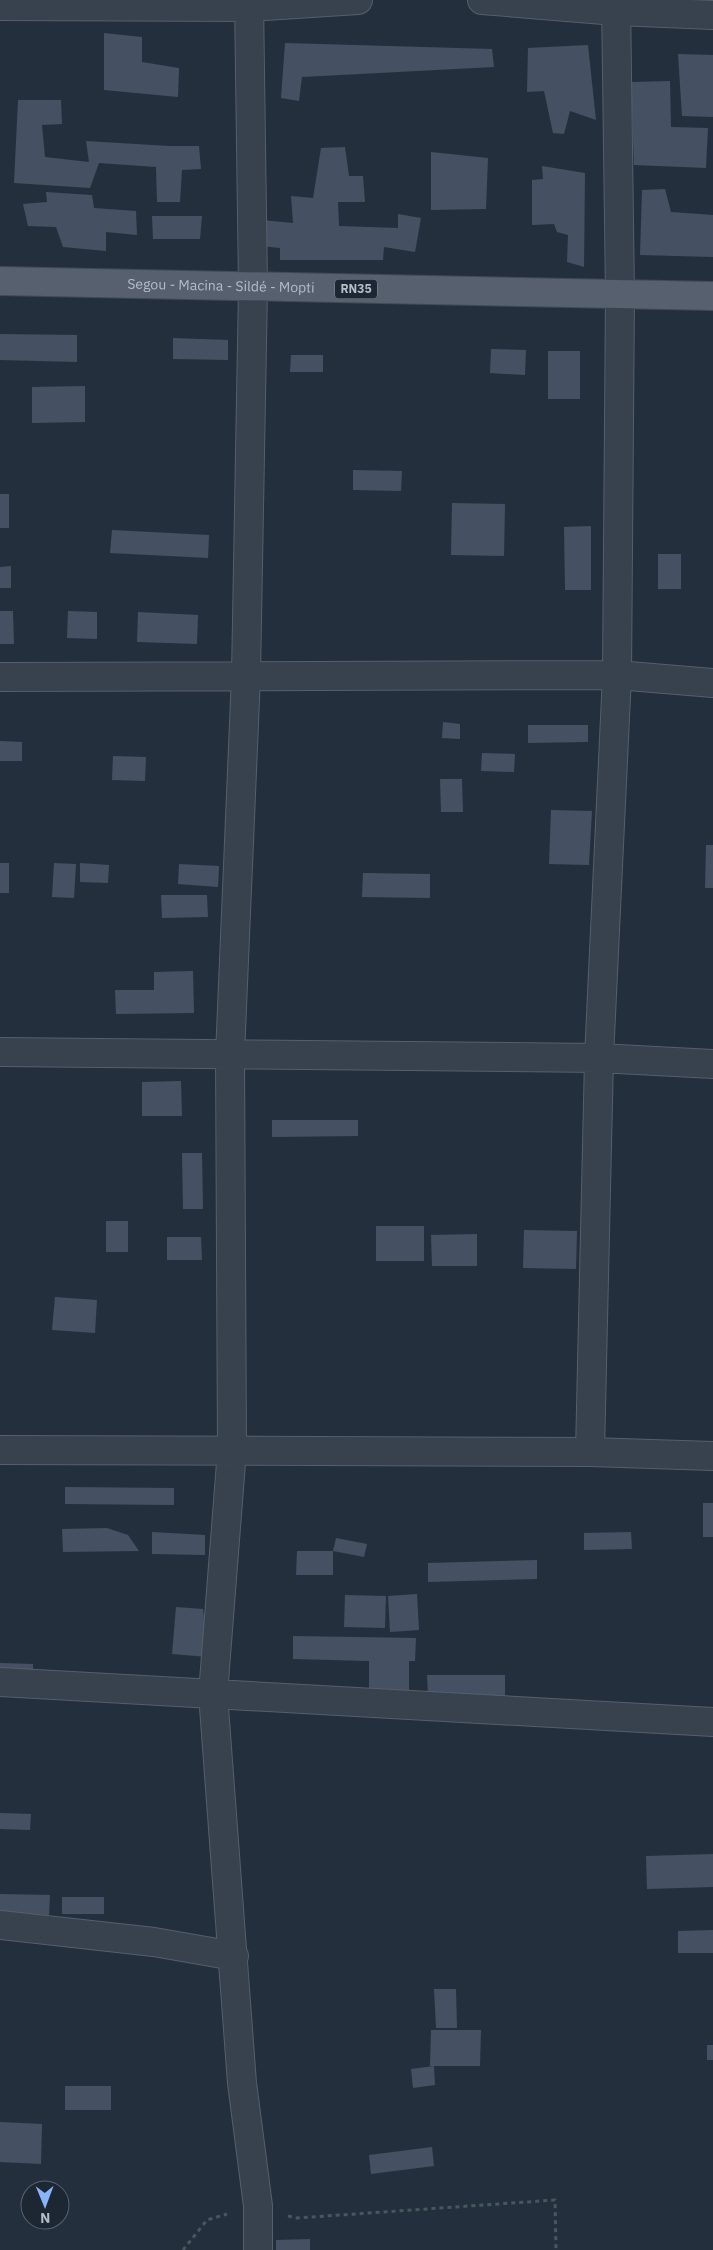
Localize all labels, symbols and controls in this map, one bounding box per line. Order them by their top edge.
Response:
street label: Segou - Macina - Sildé - Mopti [127,275,315,297]
road number: RN35 [335,280,377,298]
north arrow [20,2180,70,2230]
text: N [40,2209,50,2227]

